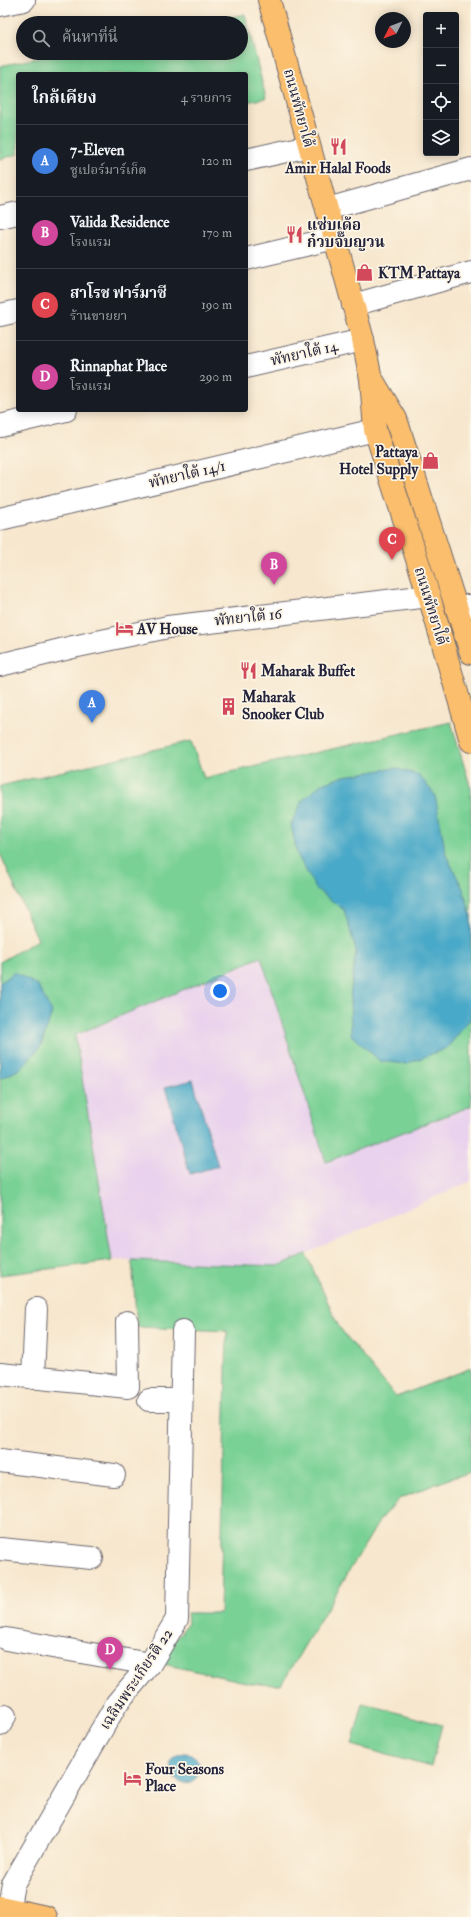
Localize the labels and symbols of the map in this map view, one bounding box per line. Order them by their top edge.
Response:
north arrow [375,12,411,48]
street label: ถนนพัทยาใต้ [279,66,320,150]
restaurant icon: Amir Halal Foods [328,137,348,157]
place label: Amir Halal Foods [284,159,391,178]
place label: แซ่บเด้อ ก๋วบจั๊บญวน [307,216,385,252]
restaurant icon: แซ่บเด้อ ก๋วบจั๊บญวน [284,224,304,244]
shop icon: KTM Pattaya [355,263,375,283]
place label: KTM Pattaya [378,264,461,284]
street label: พัทยาใต้ 14 [268,334,340,370]
place label: Pattaya Hotel Supply [339,443,419,480]
shop icon: Pattaya Hotel Supply [421,451,441,471]
street label: พัทยาใต้ 14/1 [147,455,227,493]
pin: C [379,527,405,560]
pin: B [261,552,287,585]
street label: ถนนพัทยาใต้ [410,564,453,648]
street label: พัทยาใต้ 16 [213,602,284,630]
hotel icon: AV House [114,619,134,639]
place label: AV House [136,620,199,639]
restaurant icon: Maharak Buffet [238,661,258,681]
place label: Maharak Buffet [260,662,355,681]
place label: Maharak Snooker Club [241,688,325,724]
pin: A [79,690,105,723]
building icon: Maharak Snooker Club [219,696,239,716]
your location [210,981,230,1001]
street label: เฉลิมพระเกียรติ 22 [96,1625,177,1733]
pin: D [97,1637,123,1670]
place label: Four Seasons Place [145,1760,224,1796]
hotel icon: Four Seasons Place [122,1768,142,1788]

